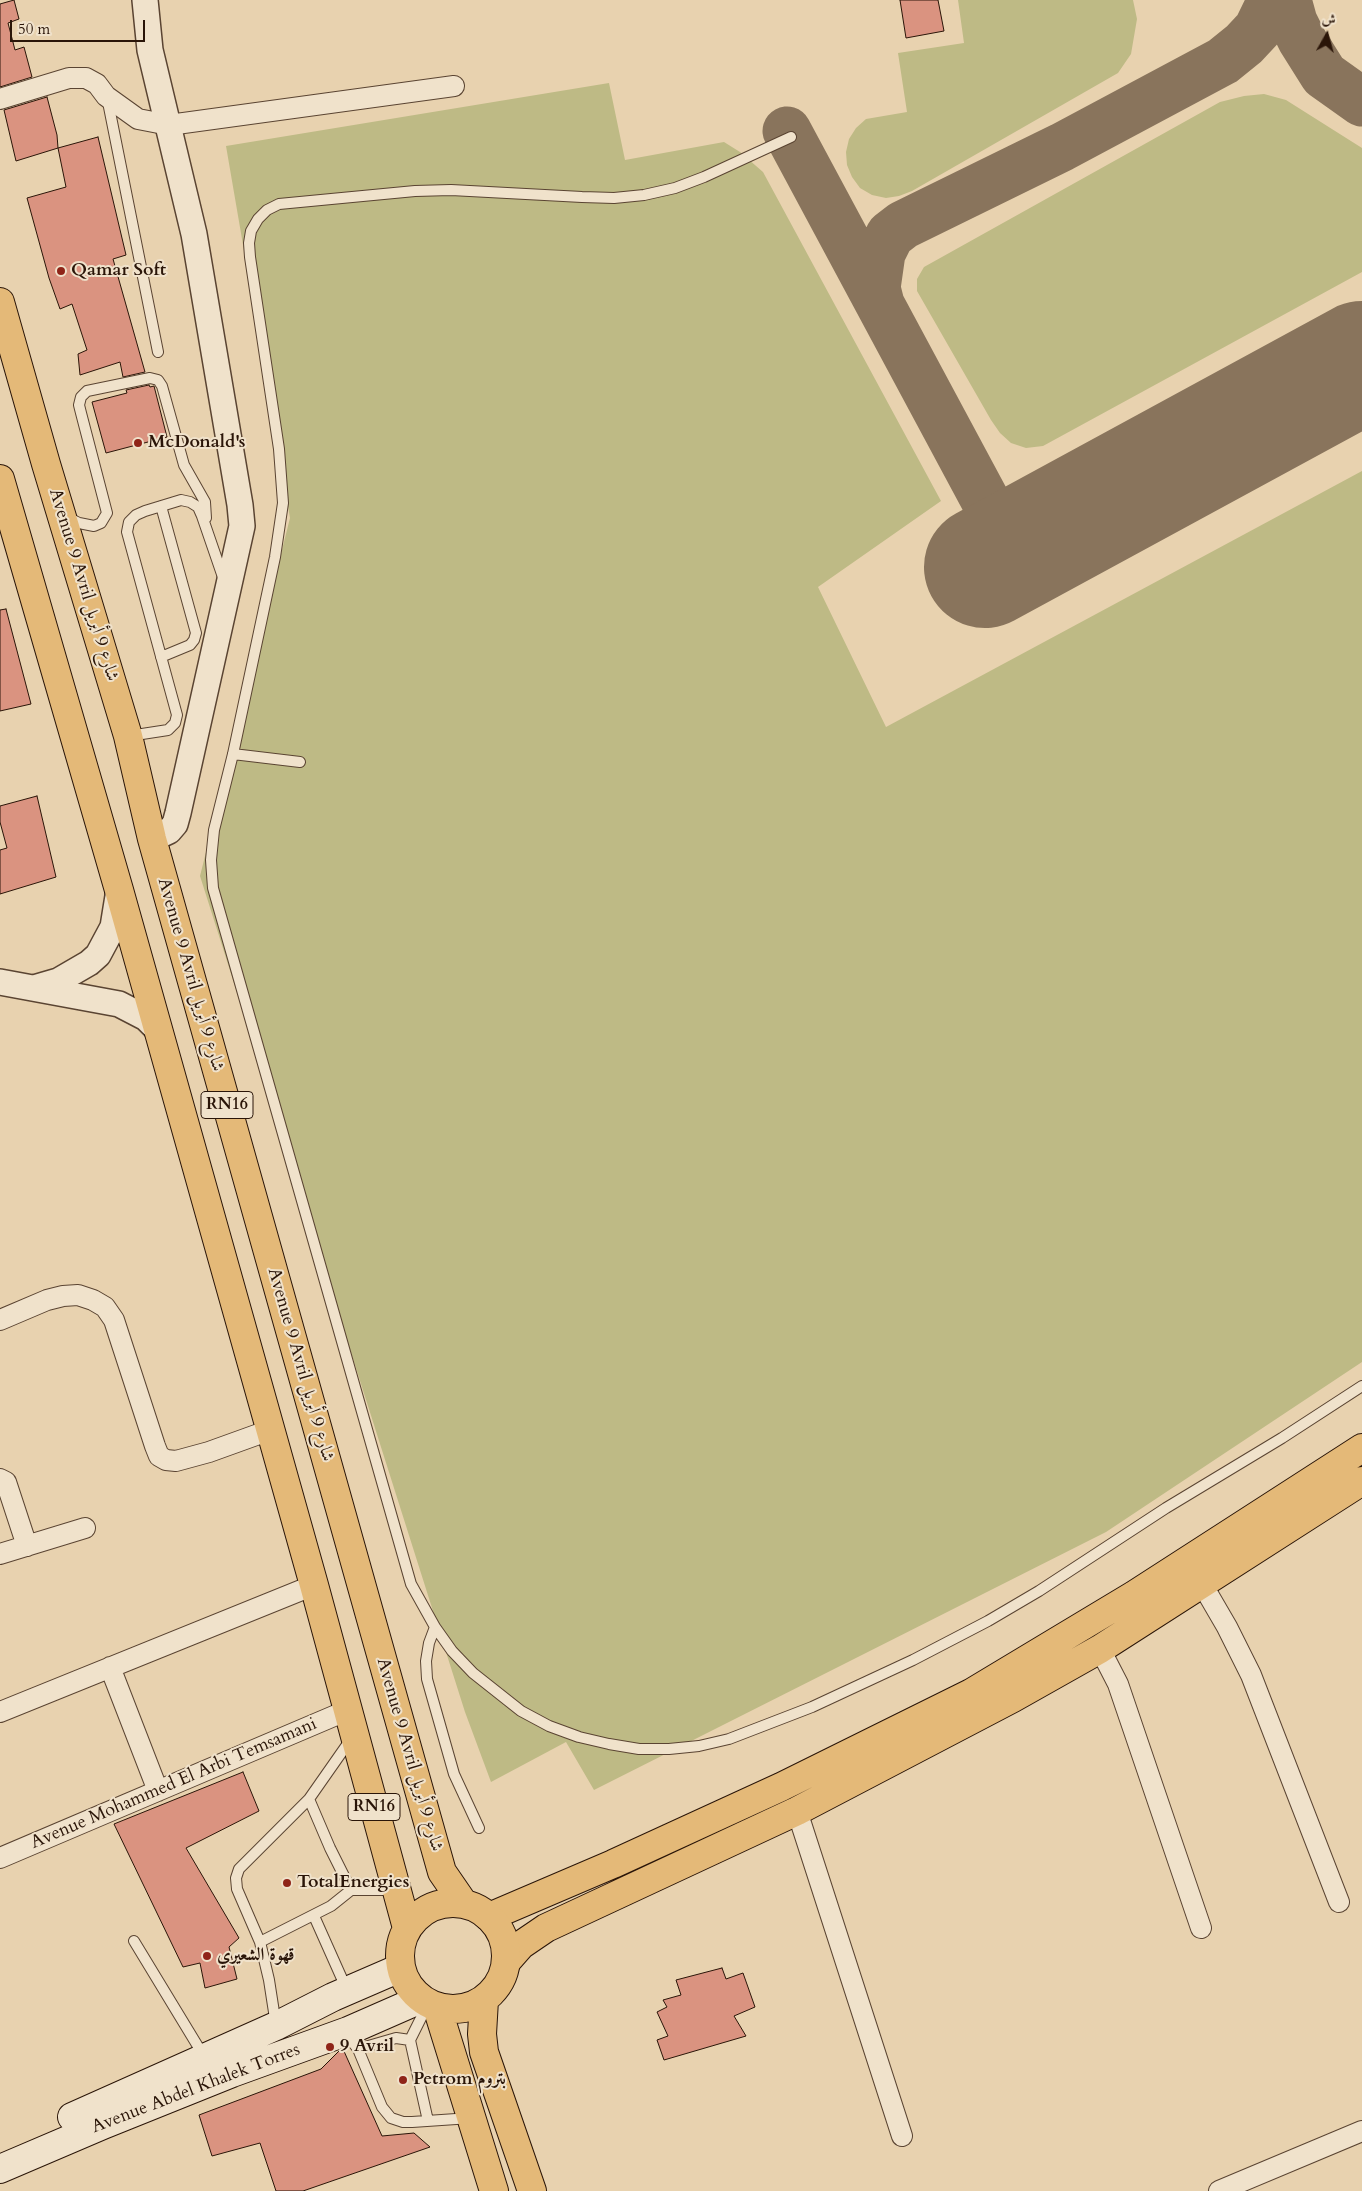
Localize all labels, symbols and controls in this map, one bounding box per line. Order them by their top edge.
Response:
text: ش [1321,9,1337,30]
scale bar [12,10,148,42]
north arrow [1302,10,1352,60]
text: 50 m [18,19,50,39]
place label: Qamar Soft [71,260,166,282]
marker: Qamar Soft [55,265,67,277]
place label: McDonald's [148,432,245,454]
marker: McDonald's [132,437,144,449]
street label: Avenue 9 Avril شارع 9 أبريل [43,486,123,684]
street label: Avenue 9 Avril شارع 9 أبريل [152,876,228,1074]
road number: RN16 [201,1092,253,1118]
street label: Avenue 9 Avril شارع 9 أبريل [262,1266,338,1464]
street label: Avenue 9 Avril شارع 9 أبريل [371,1656,447,1854]
street label: Avenue Mohammed El Arbi Temsamani [28,1714,320,1854]
road number: RN16 [348,1794,400,1820]
place label: TotalEnergies [297,1872,409,1894]
marker: TotalEnergies [281,1877,293,1889]
place label: قهوة الشعيري [217,1945,295,1967]
marker: قهوة الشعيري [201,1950,213,1962]
place label: 9 Avril [340,2036,394,2058]
street label: Avenue Abdel Khalek Torres [89,2039,303,2139]
marker: 9 Avril [324,2041,336,2053]
place label: Petrom بتروم [413,2069,506,2091]
marker: Petrom بتروم [397,2074,409,2086]

